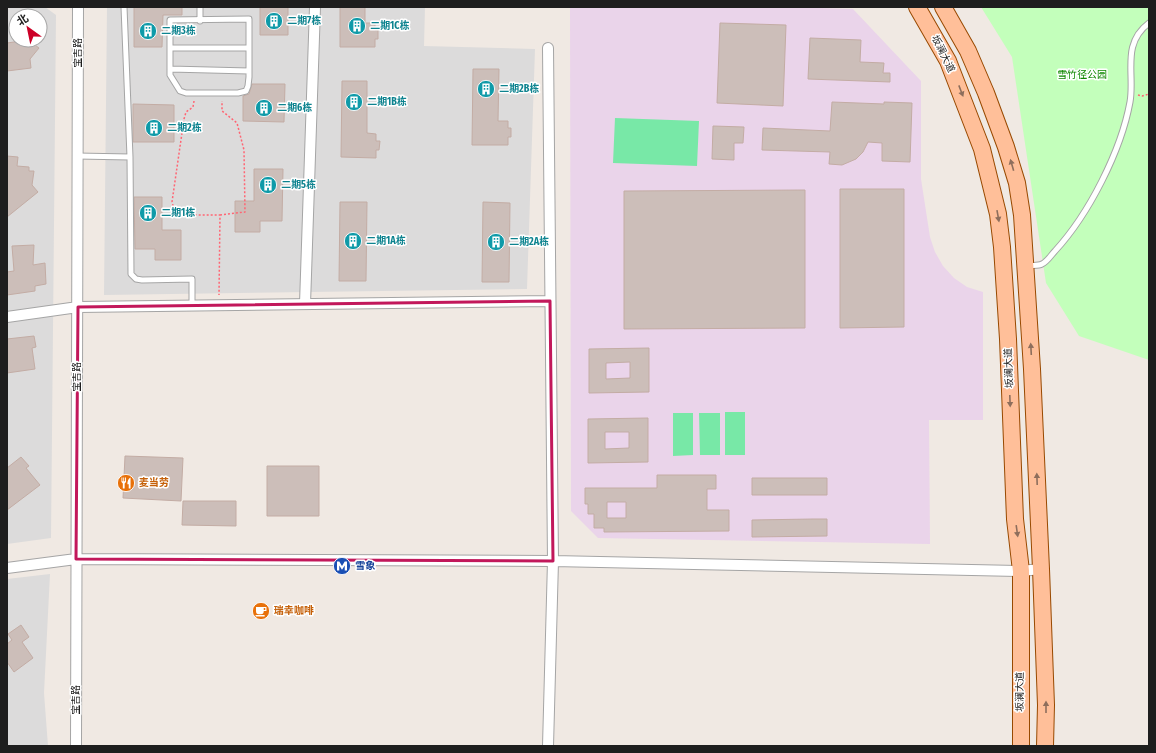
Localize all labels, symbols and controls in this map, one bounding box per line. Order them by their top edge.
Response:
north arrow [8,8,48,48]
building icon: 二期7栋 [264,11,284,31]
text: 北 [15,12,31,28]
place label: 二期7栋 [287,14,321,27]
building icon: 二期1C栋 [347,16,367,36]
place label: 二期1C栋 [370,19,409,32]
building icon: 二期3栋 [138,21,158,41]
place label: 二期3栋 [161,24,196,37]
street label: 坂澜大道 [929,33,957,75]
street label: 宝吉路 [72,38,84,68]
park label: 雪竹径公园 [1057,69,1107,81]
building icon: 二期2B栋 [476,79,496,99]
place label: 二期2B栋 [499,82,539,95]
one-way arrow [958,86,964,98]
building icon: 二期1B栋 [344,92,364,112]
place label: 二期1B栋 [367,95,407,108]
building icon: 二期6栋 [254,98,274,118]
place label: 二期6栋 [277,101,312,114]
building icon: 二期2栋 [144,118,164,138]
place label: 二期2栋 [167,121,202,134]
one-way arrow [1008,159,1014,171]
building icon: 二期5栋 [258,175,278,195]
place label: 二期5栋 [281,178,316,191]
building icon: 二期1栋 [138,203,158,223]
place label: 二期1栋 [161,206,195,219]
one-way arrow [995,210,1001,222]
building icon: 二期1A栋 [343,231,363,251]
building icon: 二期2A栋 [486,232,506,252]
place label: 二期1A栋 [366,234,406,247]
place label: 二期2A栋 [509,235,549,248]
one-way arrow [1028,342,1034,355]
street label: 坂澜大道 [1002,348,1016,388]
street label: 宝吉路 [71,362,83,392]
one-way arrow [1007,395,1013,408]
one-way arrow [1034,472,1040,485]
restaurant icon: 麦当劳 [116,473,136,493]
place label: 麦当劳 [139,477,169,489]
one-way arrow [1014,525,1020,537]
metro station icon: 雪象 [332,556,352,576]
place label: 雪象 [355,560,376,572]
cafe icon: 瑞幸咖啡 [251,601,271,621]
place label: 瑞幸咖啡 [274,605,314,617]
street label: 坂澜大道 [1014,672,1026,712]
street label: 宝吉路 [70,685,82,715]
one-way arrow [1043,700,1049,713]

